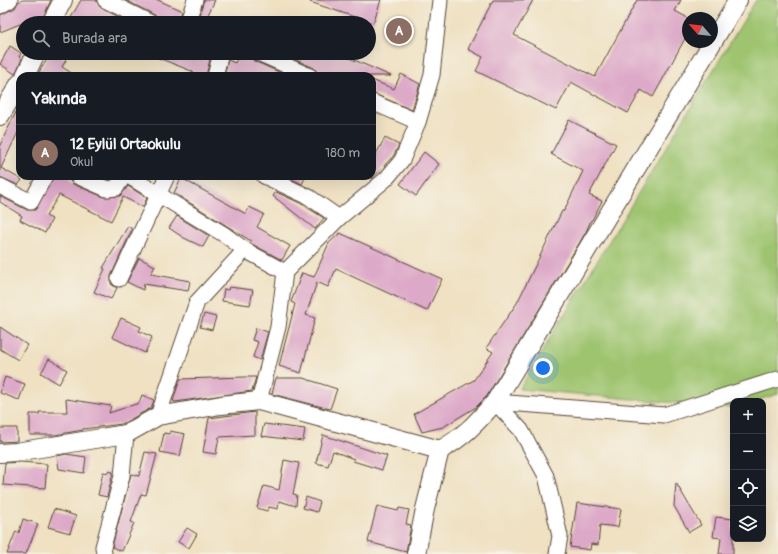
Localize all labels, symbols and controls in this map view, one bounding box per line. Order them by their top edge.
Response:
north arrow [682,12,718,48]
search box [16,16,376,60]
pin: A [386,16,412,46]
icon: search [30,27,52,49]
text: Burada ara [62,29,127,48]
text: Yakında [32,88,87,109]
text: 12 Eylül Ortaokulu [70,135,181,154]
text: A [41,145,49,161]
text: 180 m [325,145,360,161]
text: Okul [70,154,93,170]
your location [533,358,553,378]
map controls [730,398,766,542]
button: + [730,398,766,434]
button: − [730,434,766,470]
button: locate [730,470,766,506]
button: layers [730,506,766,542]

